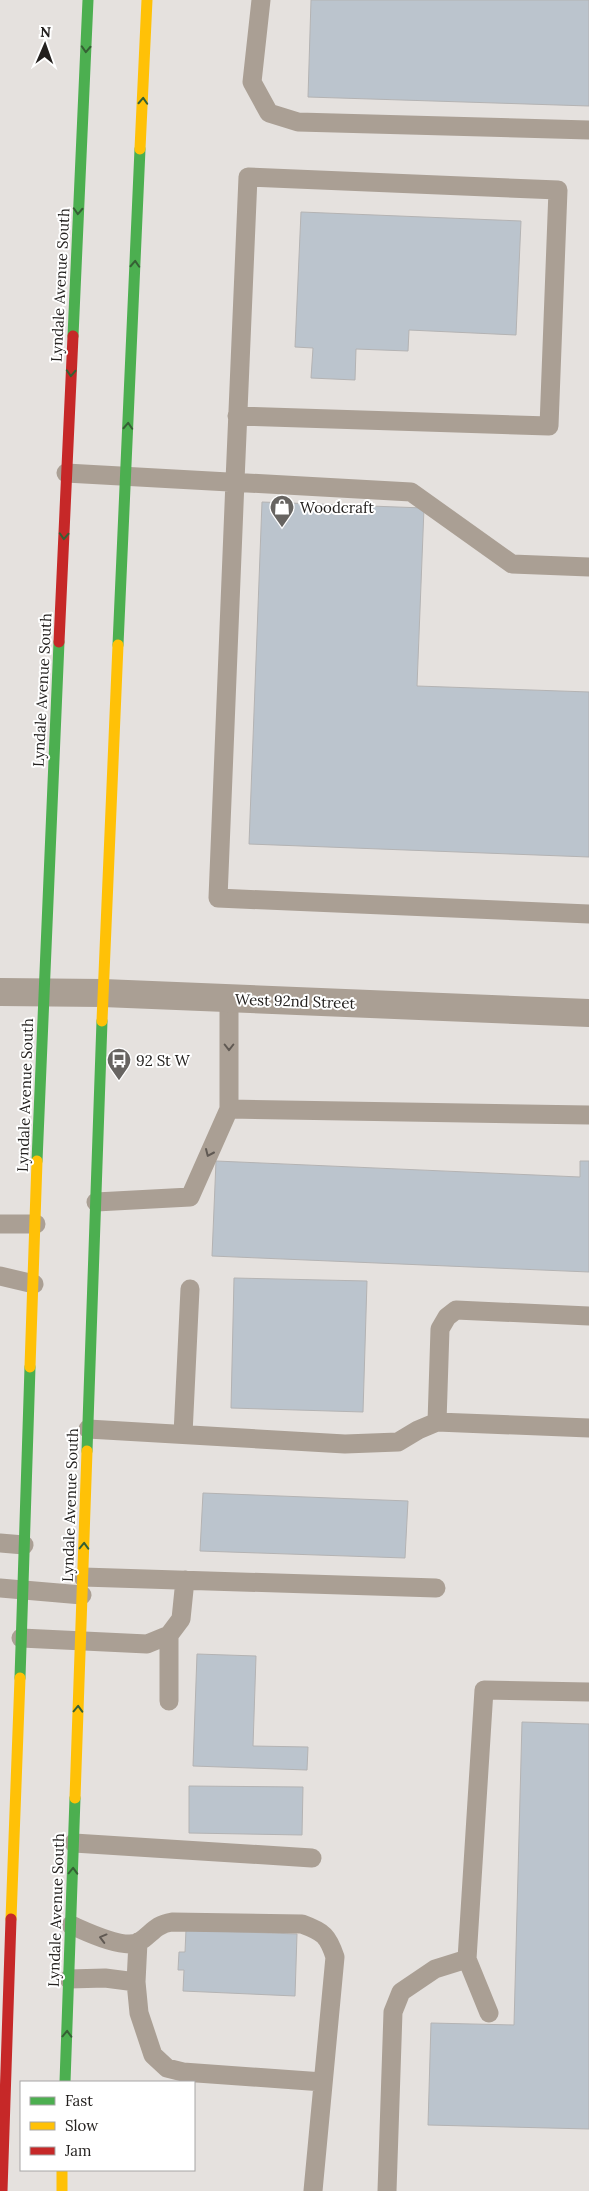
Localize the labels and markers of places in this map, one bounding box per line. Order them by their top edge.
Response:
shop icon: Woodcraft [269,494,295,528]
place label: Woodcraft [300,498,374,517]
bus stop icon: 92 St W [106,1047,132,1081]
place label: 92 St W [136,1051,191,1070]

